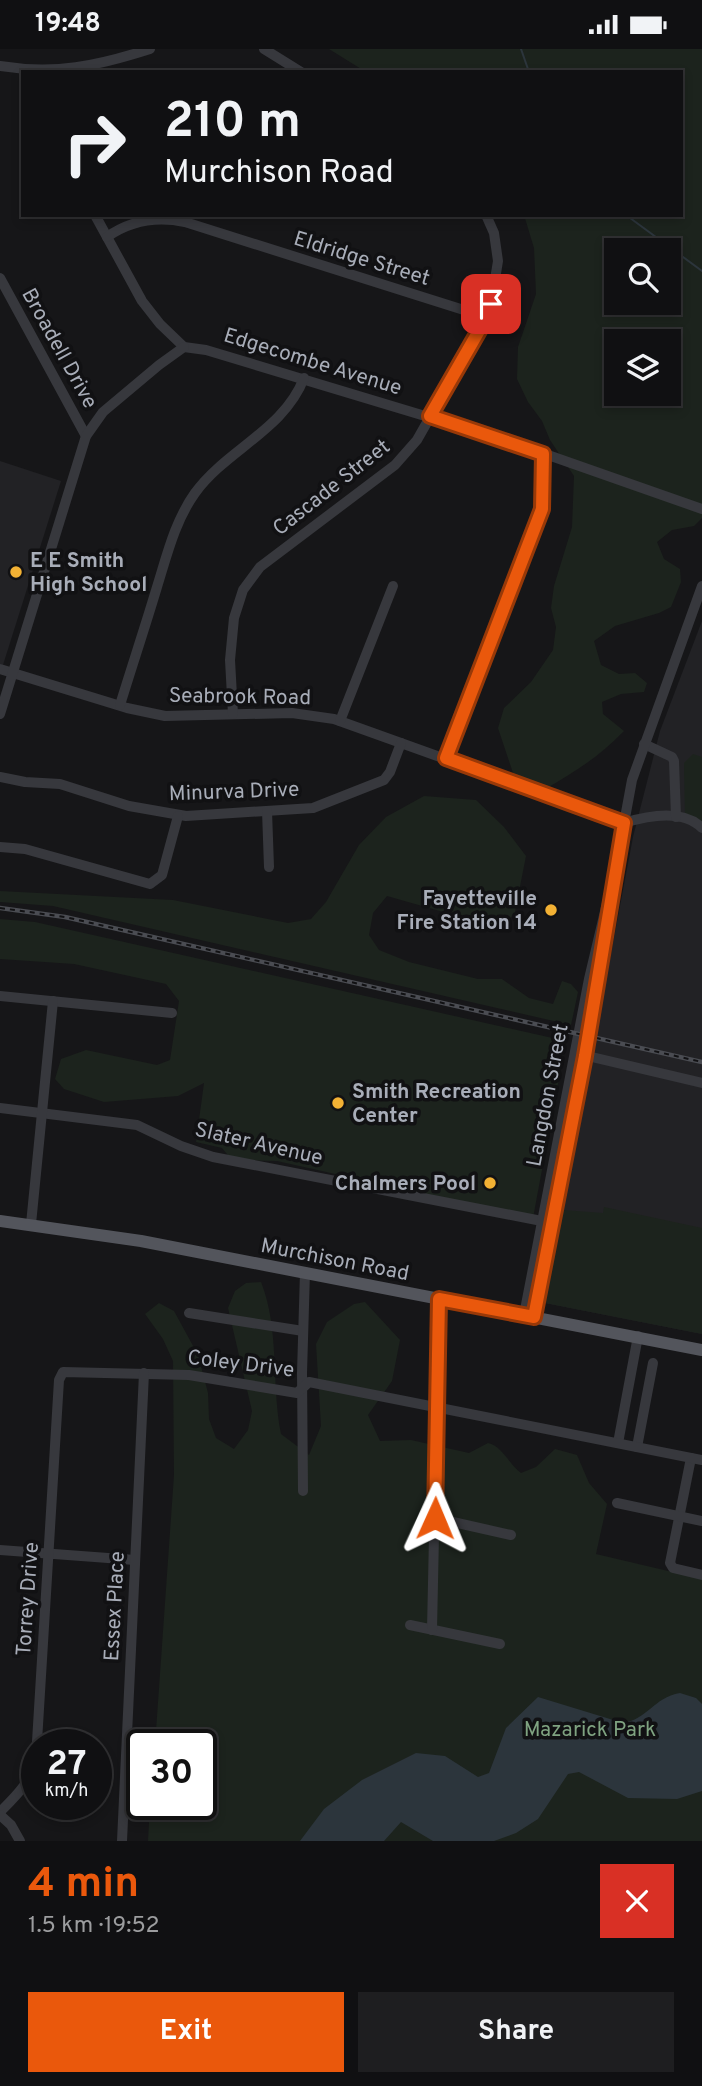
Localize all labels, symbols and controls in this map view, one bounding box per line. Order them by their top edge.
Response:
text: 19:48 [35,8,101,41]
text: 210 m [164,93,301,155]
icon: right [49,98,140,189]
text: Murchison Road [164,154,394,194]
street label: Eldridge Street [290,226,433,293]
map controls [604,238,681,406]
button: search [604,238,681,315]
pin [461,274,521,334]
street label: Broadell Drive [14,284,103,414]
icon: arrive [472,285,510,323]
street label: Edgecombe Avenue [220,323,405,402]
button: layers [604,329,681,406]
street label: Cascade Street [268,434,396,542]
place label: E E Smith High School [30,548,147,599]
marker: E E Smith High School [8,564,24,580]
street label: Seabrook Road [169,683,311,712]
street label: Minurva Drive [168,777,300,808]
place label: Fayetteville Fire Station 14 [397,886,537,937]
marker: Fayetteville Fire Station 14 [543,902,559,918]
street label: Langdon Street [521,1022,576,1169]
place label: Smith Recreation Center [352,1079,521,1130]
marker: Smith Recreation Center [330,1095,346,1111]
street label: Slater Avenue [192,1117,325,1172]
place label: Chalmers Pool [335,1171,476,1198]
marker: Chalmers Pool [482,1175,498,1191]
street label: Murchison Road [258,1233,411,1288]
street label: Coley Drive [186,1345,296,1384]
position arrow [398,1481,472,1555]
street label: Torrey Drive [11,1541,46,1657]
street label: Essex Place [99,1550,132,1662]
park label: Mazarick Park [524,1717,656,1744]
speed limit sign: 30 [126,1729,217,1820]
text: 27 [47,1743,86,1787]
text: km/h [45,1780,88,1803]
text: 4 min [28,1859,139,1912]
button: close [600,1864,674,1938]
text: 1.5 km · 19:52 [28,1912,160,1941]
button: Exit [28,1992,344,2072]
button: Share [358,1992,674,2072]

